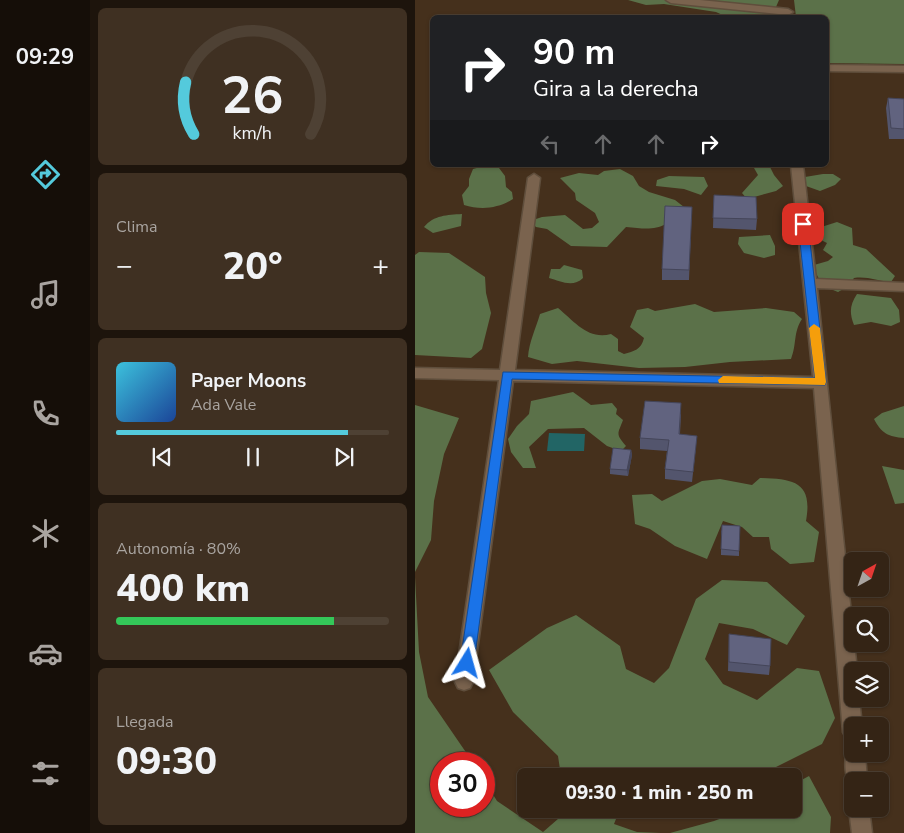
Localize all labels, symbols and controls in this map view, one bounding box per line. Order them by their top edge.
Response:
text: 90 m [533,29,615,76]
icon: right [450,35,515,100]
text: 09:29 [16,42,74,72]
text: 26 [221,60,284,131]
text: Gira a la derecha [533,74,699,104]
text: km/h [233,121,272,145]
icon: left [536,130,564,158]
icon: ahead [589,130,617,158]
icon: ahead [642,130,670,158]
icon: right [695,130,723,158]
icon: directions [28,157,63,192]
pin [782,203,824,245]
icon: arrive [789,210,817,238]
text: Clima [116,216,157,238]
text: 20° [222,241,283,292]
text: − [116,247,133,285]
text: + [372,247,389,285]
icon: music [28,277,63,312]
text: Paper Moons [191,368,306,394]
text: Ada Vale [191,394,256,416]
icon: phone [28,396,63,431]
icon: previous [148,443,176,471]
icon: pause [239,443,267,471]
icon: next [330,443,358,471]
icon: climate [28,516,63,551]
text: Autonomía · 80% [116,538,241,560]
north arrow [844,552,889,598]
map controls [844,552,889,817]
text: 400 km [116,563,250,614]
button: search [844,607,889,652]
icon: car [28,636,63,671]
position arrow [440,636,492,688]
button: layers [844,662,889,707]
text: Llegada [116,711,174,733]
button: + [844,717,889,762]
text: 09:30 [116,736,217,787]
speed limit sign: 30 [430,752,495,817]
icon: filters [28,756,63,791]
button: − [844,772,889,817]
text: 09:30 · 1 min · 250 m [566,780,753,806]

